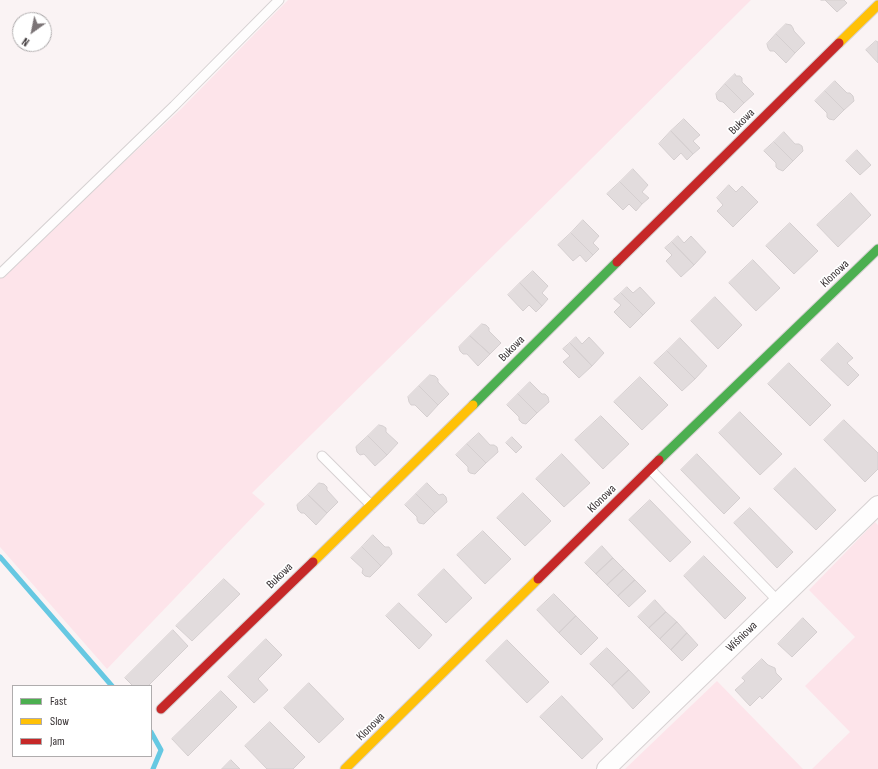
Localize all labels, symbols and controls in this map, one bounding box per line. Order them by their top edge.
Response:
north arrow [12,12,52,52]
text: N [20,35,32,49]
street label: Bukowa [726,106,758,138]
street label: Klonowa [818,257,852,291]
street label: Bukowa [496,333,528,365]
street label: Klonowa [585,482,619,516]
street label: Bukowa [264,560,296,592]
street label: Wiśniowa [723,619,761,655]
legend [12,685,152,757]
text: Fast [50,694,67,709]
street label: Klonowa [354,710,388,744]
text: Slow [50,714,69,729]
text: Jam [50,734,65,749]

